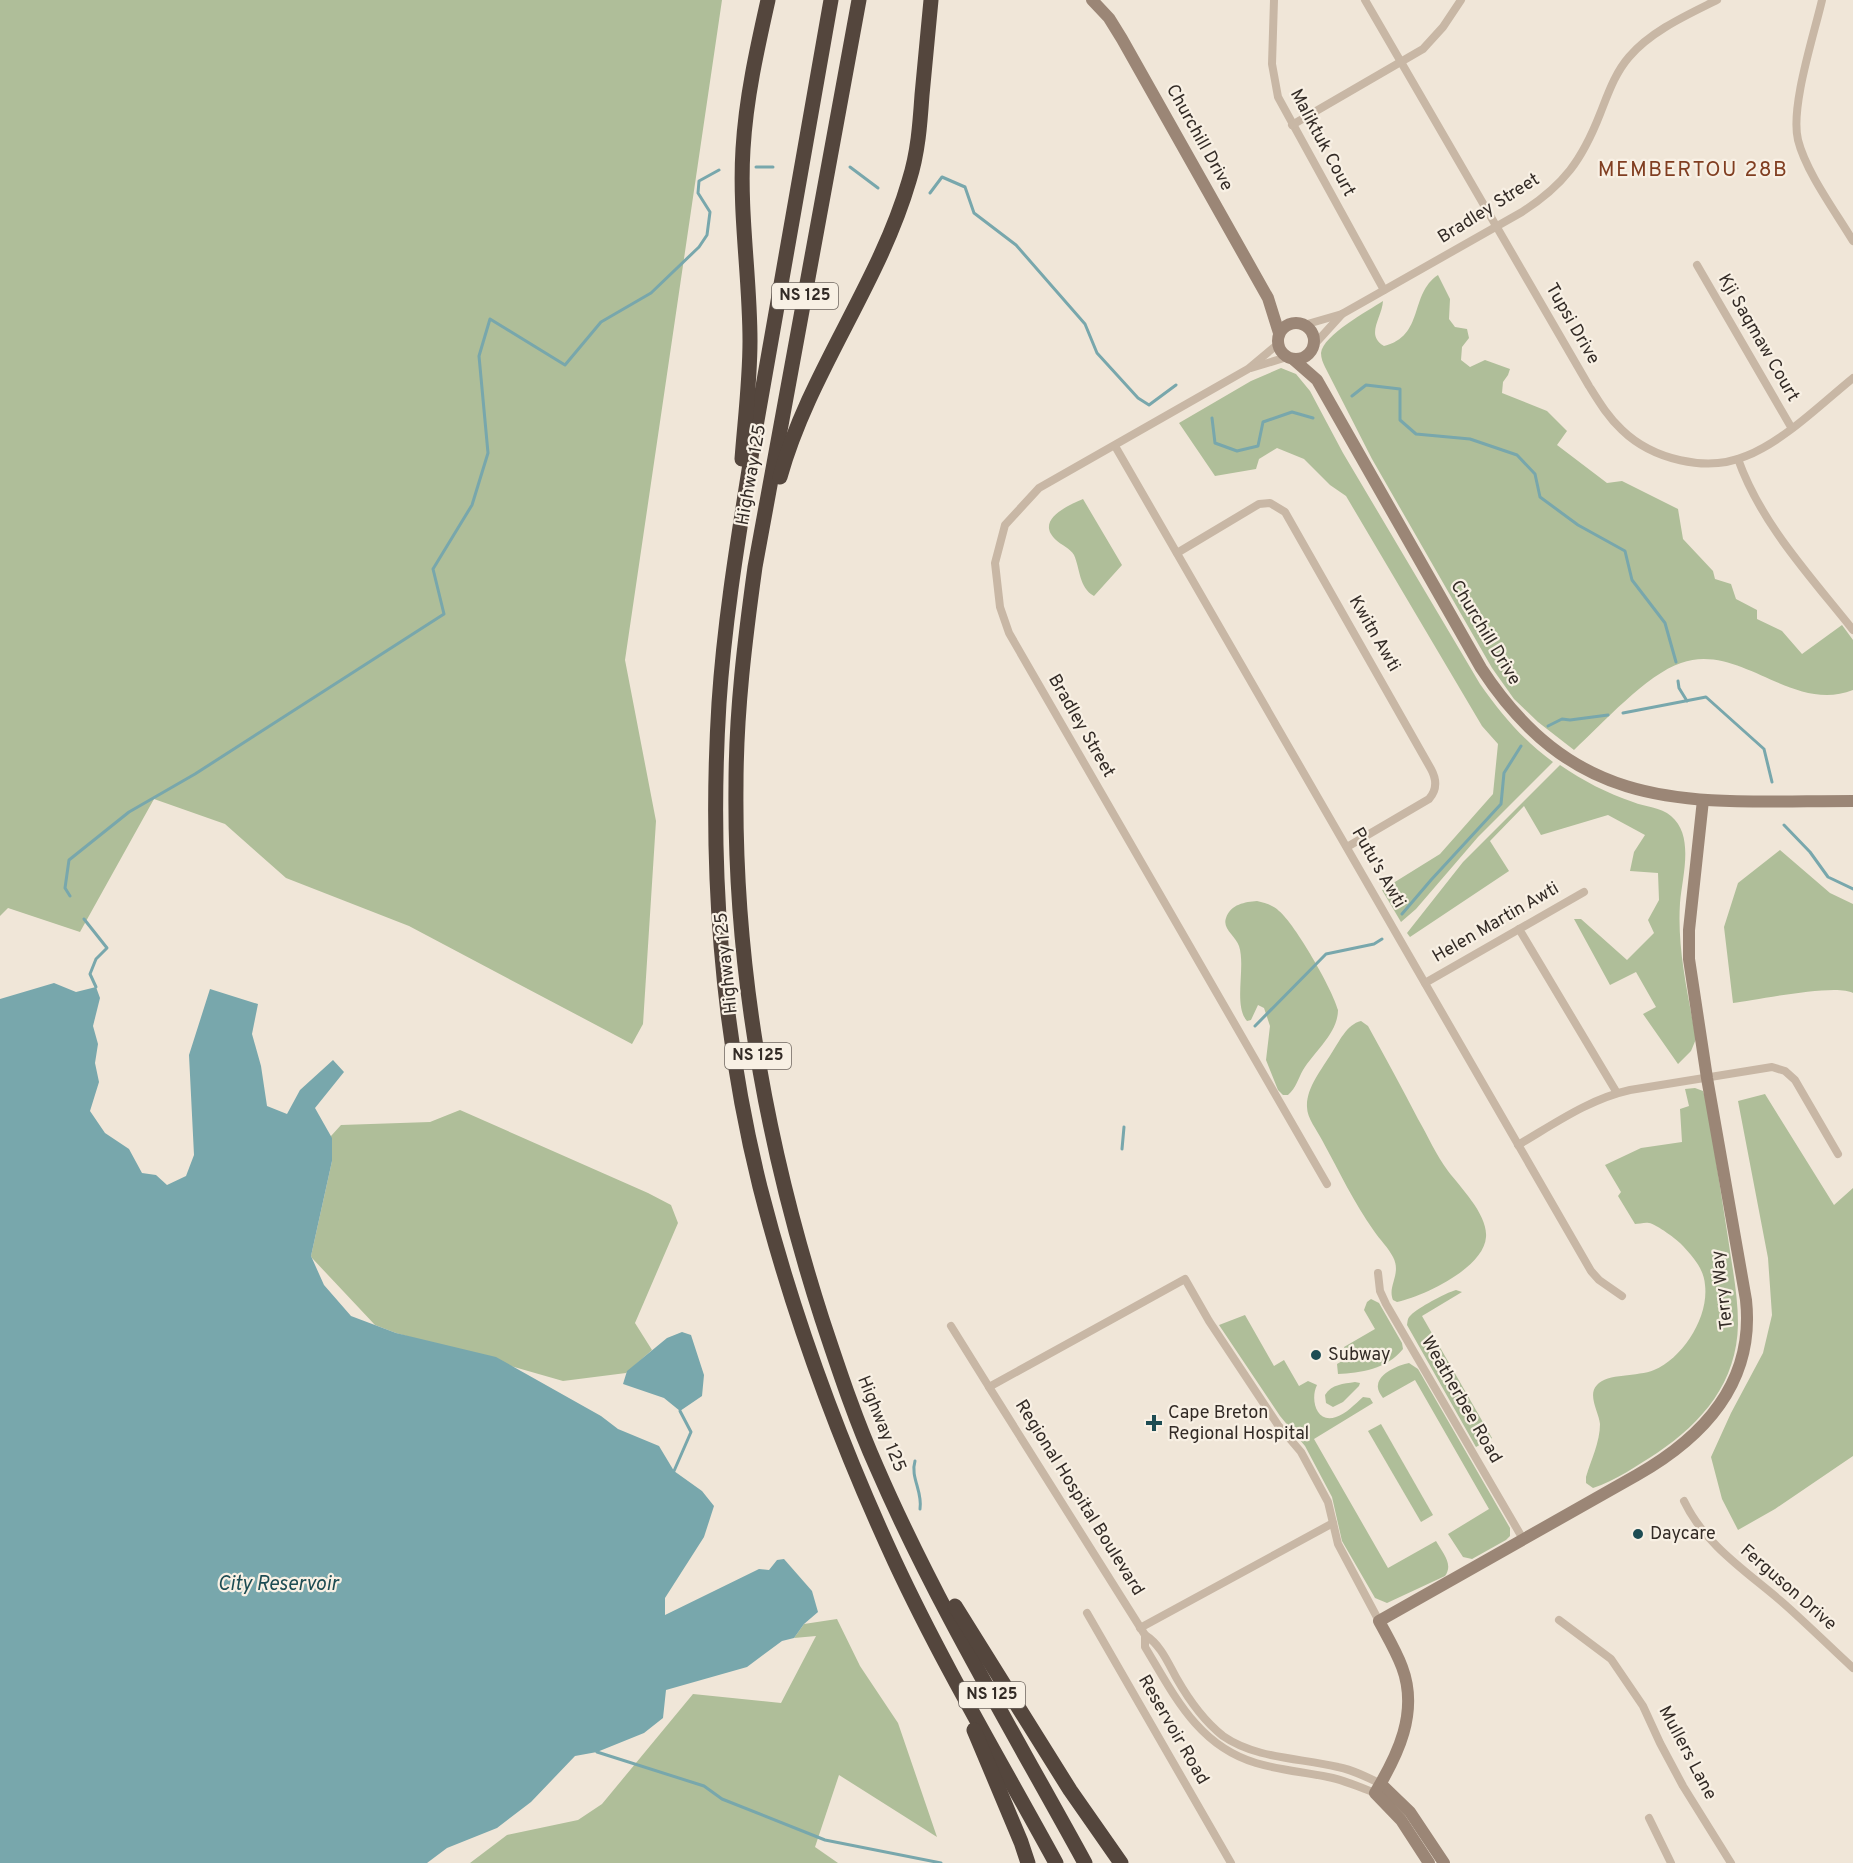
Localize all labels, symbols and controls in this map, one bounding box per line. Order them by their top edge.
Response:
street label: Churchill Drive [1160,81,1238,195]
street label: Maliktuk Court [1284,85,1360,201]
district label: MEMBERTOU 28B [1598,157,1788,184]
street label: Bradley Street [1434,169,1544,249]
street label: Kji Saqmaw Court [1712,270,1804,406]
street label: Tupsi Drive [1540,279,1604,369]
road number: NS 125 [772,283,838,309]
street label: Highway 125 [732,423,772,527]
street label: Churchill Drive [1445,576,1525,690]
street label: Kwitn Awti [1343,592,1405,676]
street label: Bradley Street [1042,670,1120,782]
street label: Putu's Awti [1346,824,1410,912]
street label: Helen Martin Awti [1429,877,1563,969]
street label: Highway 125 [710,911,744,1015]
road number: NS 125 [725,1043,791,1069]
street label: Terry Way [1707,1249,1739,1331]
street label: Weatherbee Road [1415,1332,1507,1468]
place label: Subway [1328,1344,1391,1367]
marker: Subway [1309,1348,1323,1362]
street label: Highway 125 [851,1372,911,1476]
street label: Regional Hospital Boulevard [1009,1396,1149,1600]
place label: Cape Breton Regional Hospital [1168,1402,1309,1446]
marker: Cape Breton Regional Hospital [1145,1414,1163,1432]
place label: Daycare [1650,1523,1716,1546]
marker: Daycare [1631,1527,1645,1541]
street label: Ferguson Drive [1735,1540,1841,1636]
water label: City Reservoir [218,1572,340,1598]
street label: Reservoir Road [1132,1671,1214,1789]
road number: NS 125 [959,1682,1025,1708]
street label: Mullers Lane [1653,1702,1721,1804]

